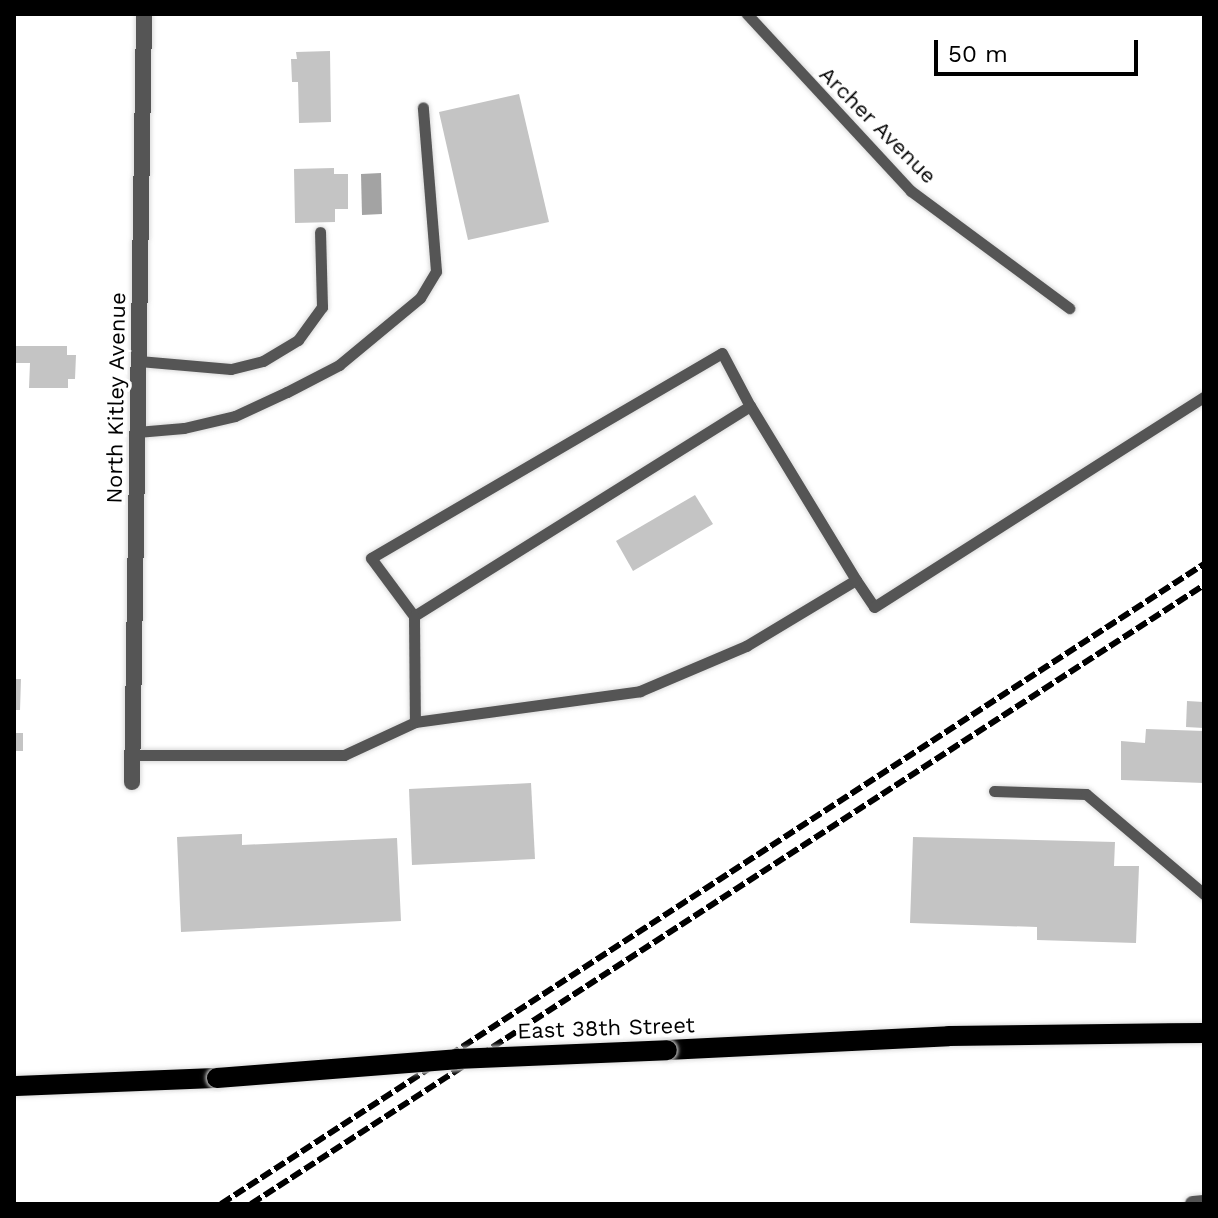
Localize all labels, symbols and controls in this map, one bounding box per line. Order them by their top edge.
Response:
scale bar [938,24,1142,74]
text: 50 m [948,40,1008,68]
street label: Archer Avenue [813,60,943,190]
street label: North Kitley Avenue [101,291,131,505]
street label: East 38th Street [517,1012,695,1044]

